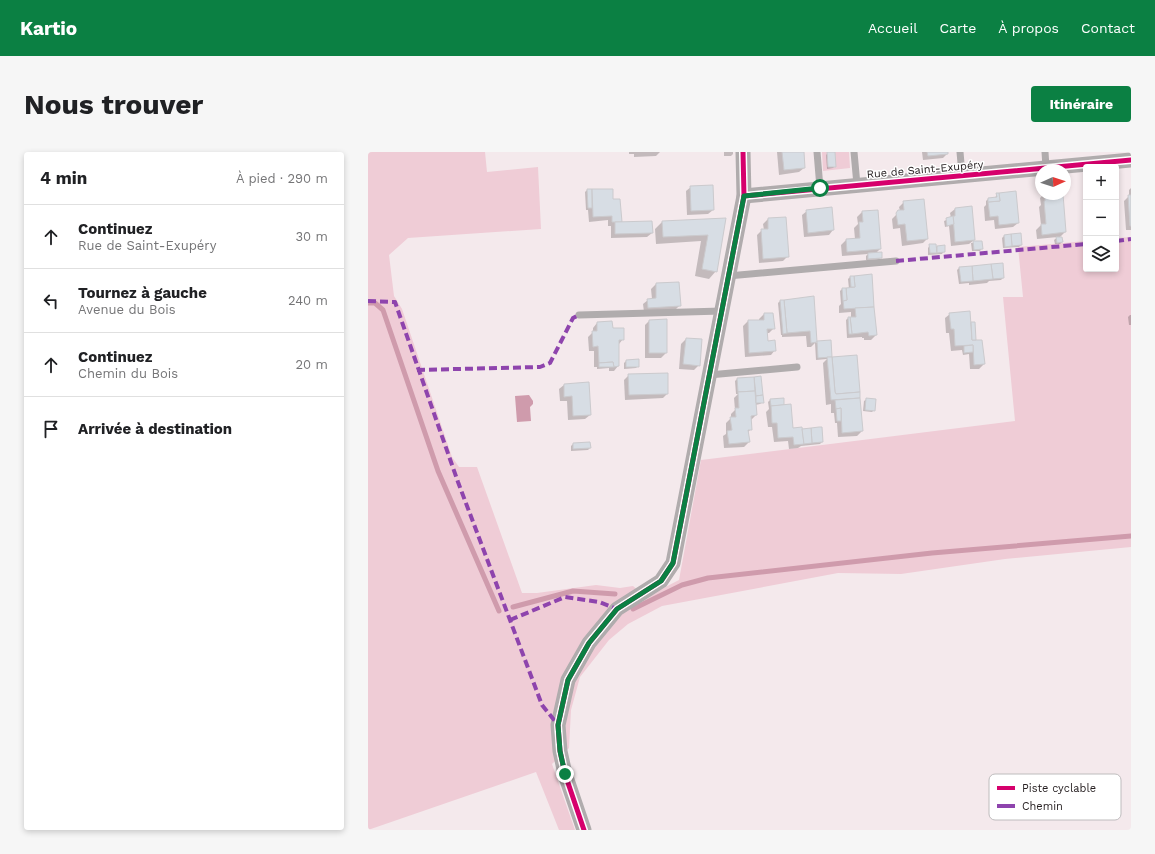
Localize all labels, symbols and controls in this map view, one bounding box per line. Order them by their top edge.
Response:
text: Kartio [20,17,77,40]
text: Accueil [868,20,917,36]
text: Carte [939,20,976,36]
text: À propos [998,20,1059,36]
text: Contact [1081,20,1135,36]
button: Itinéraire [1031,86,1131,122]
text: Nous trouver [24,88,203,121]
street label: Rue de Saint-Exupéry [866,158,984,181]
north arrow [1035,164,1071,200]
map controls [1083,164,1119,272]
button: + [1083,164,1119,200]
text: 4 min [40,168,87,188]
text: À pied · 290 m [236,171,328,186]
route start [811,179,829,197]
button: − [1083,200,1119,236]
text: Continuez [78,220,152,238]
icon: ahead [40,226,62,248]
text: 30 m [296,229,328,244]
button: layers [1083,236,1119,272]
text: Rue de Saint-Exupéry [78,238,216,253]
text: Tournez à gauche [78,284,207,302]
icon: left [40,290,62,312]
text: 240 m [288,293,328,308]
text: Avenue du Bois [78,302,176,317]
text: Continuez [78,348,152,366]
icon: ahead [40,354,62,376]
text: 20 m [296,357,328,372]
text: Chemin du Bois [78,366,178,381]
icon: arrive [40,418,62,440]
text: Arrivée à destination [78,420,232,438]
route end [556,765,574,783]
legend [989,774,1121,820]
text: Piste cyclable [1022,782,1096,795]
text: Chemin [1022,800,1063,813]

